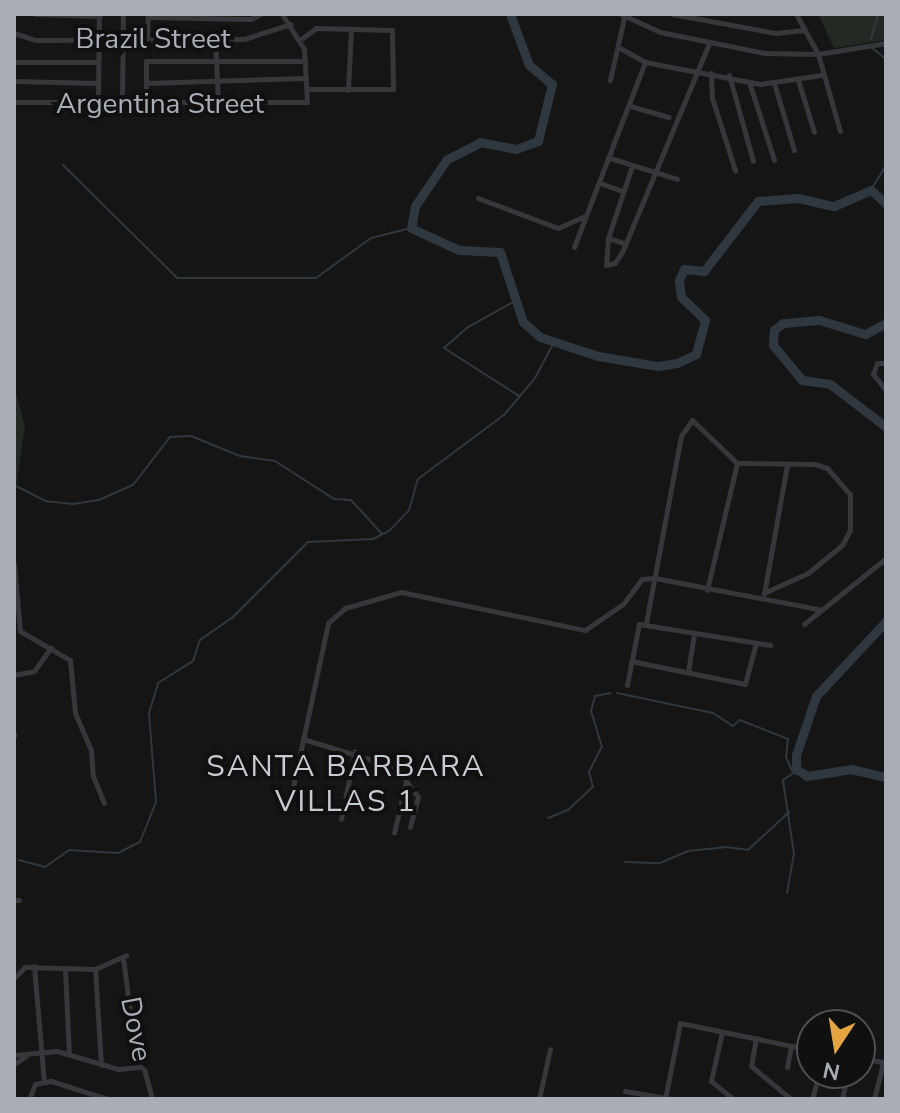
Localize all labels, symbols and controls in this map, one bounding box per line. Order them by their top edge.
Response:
street label: Brazil Street [76,22,230,56]
street label: Argentina Street [56,87,264,121]
district label: SANTA BARBARA VILLAS 1 [206,749,486,820]
street label: Dove [113,994,159,1064]
north arrow [796,1009,876,1089]
text: N [820,1054,843,1087]

